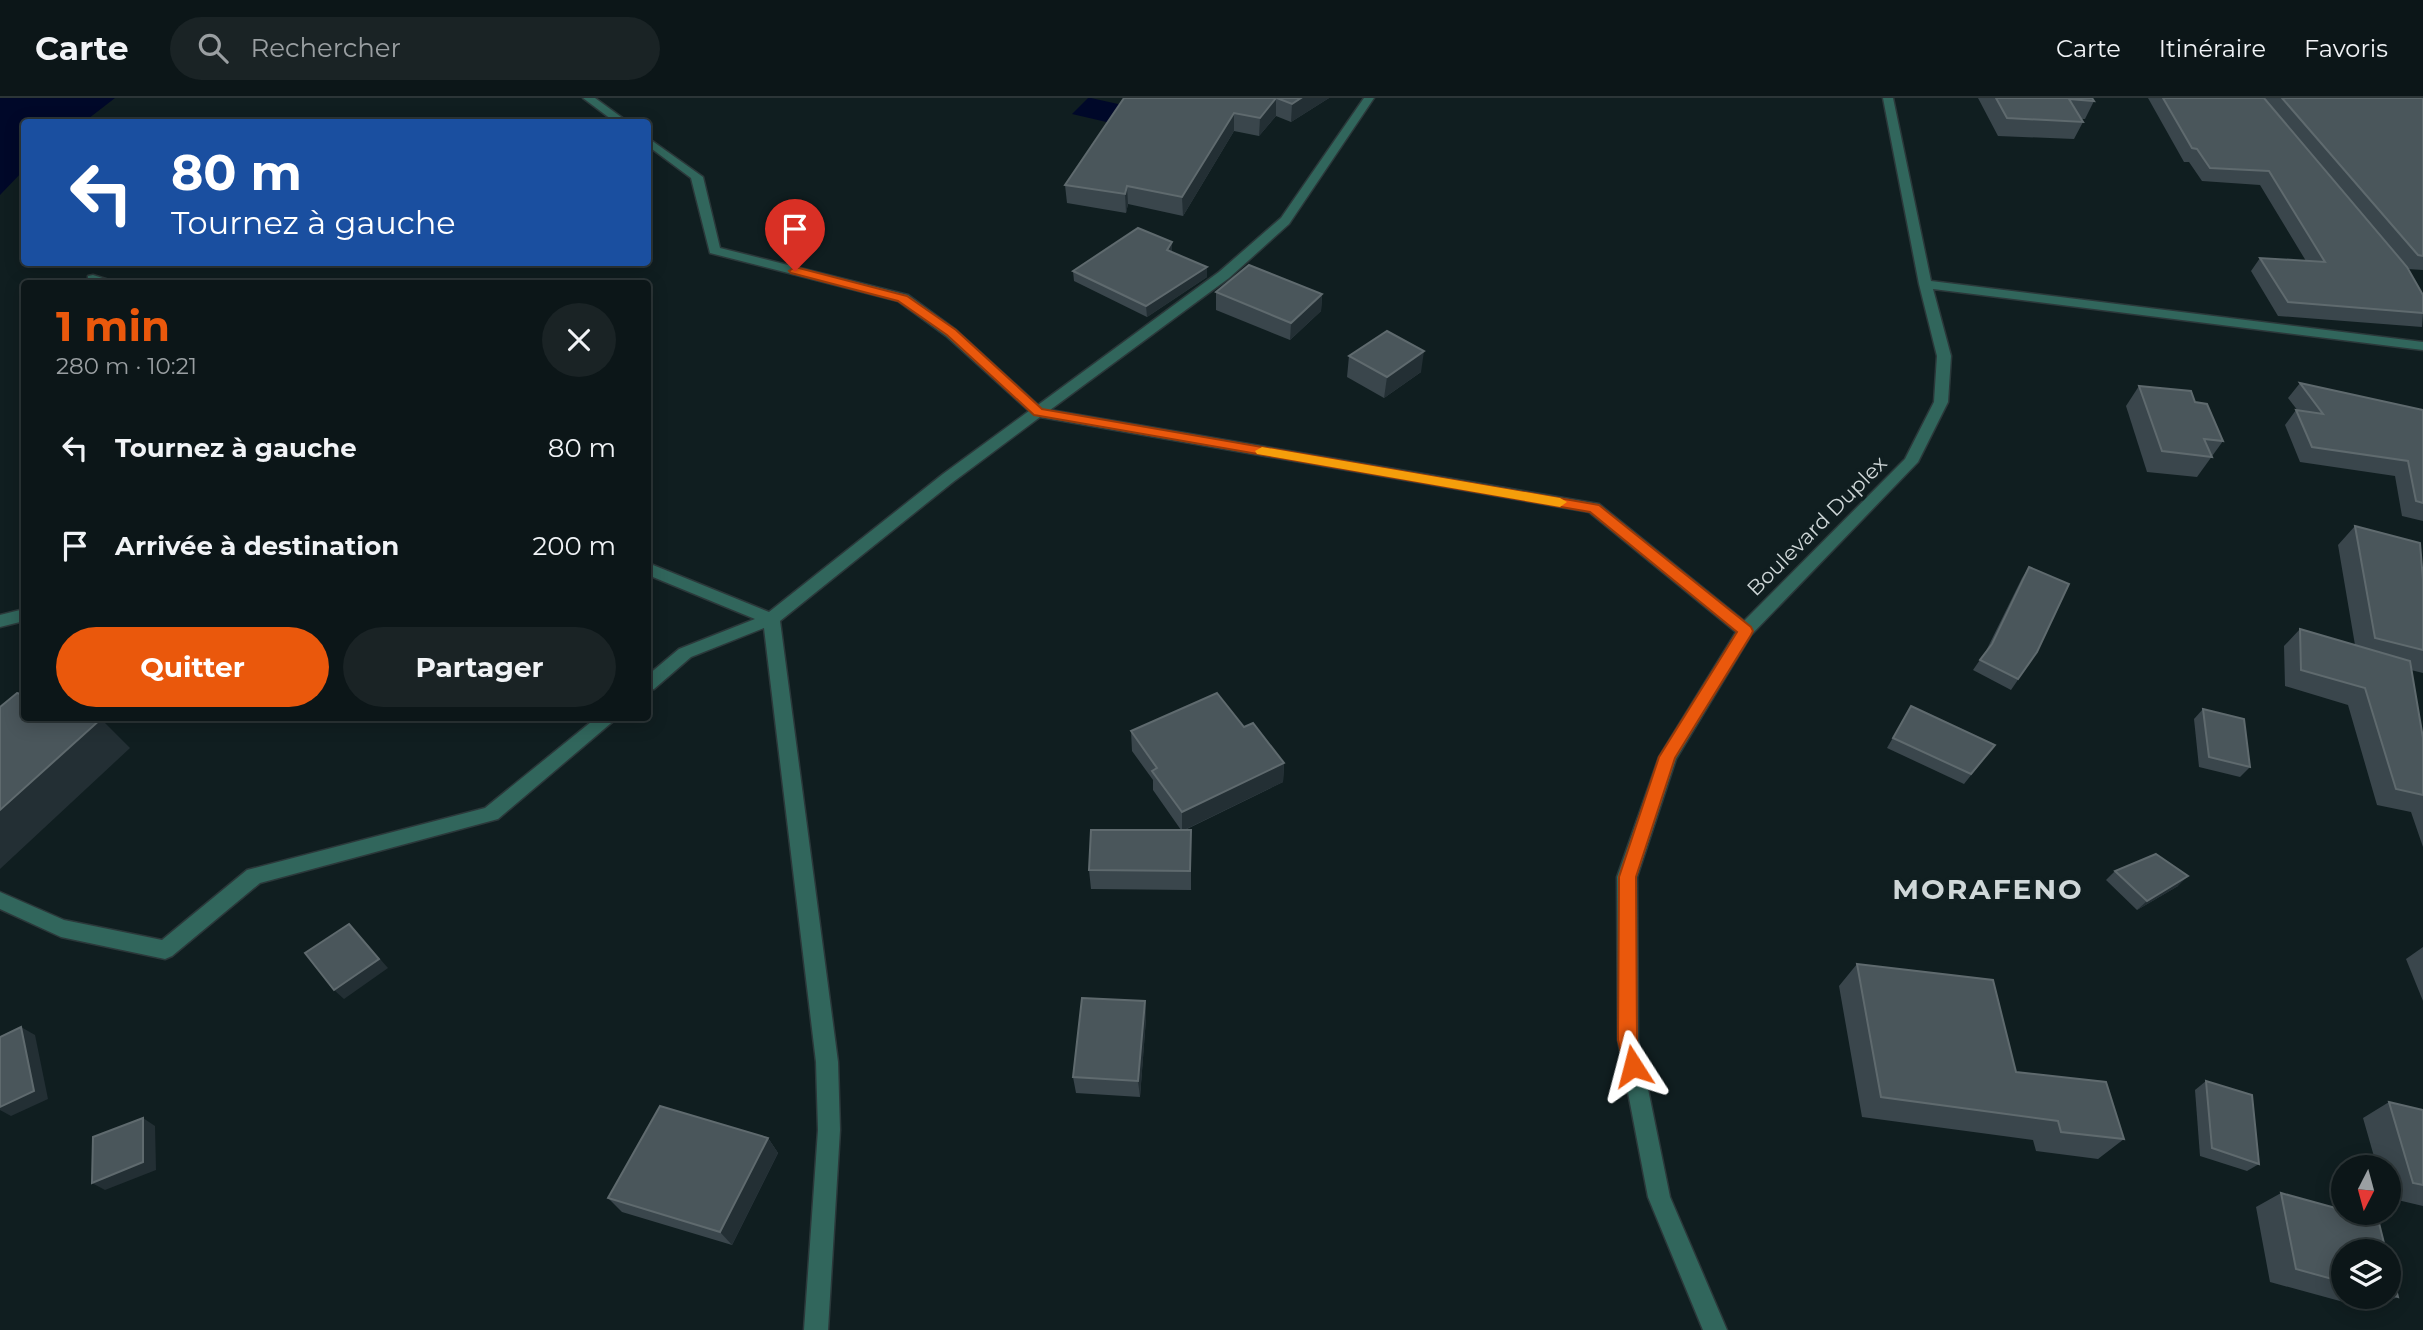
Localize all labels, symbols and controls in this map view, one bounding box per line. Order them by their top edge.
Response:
search box [170,17,660,80]
text: Carte [35,28,128,68]
icon: search [194,29,232,67]
text: Rechercher [250,32,401,64]
text: Carte [2056,34,2121,63]
text: Itinéraire [2159,34,2266,63]
text: Favoris [2304,34,2388,63]
text: 80 m [171,143,302,202]
icon: left [56,147,147,238]
pin [765,199,825,271]
text: Tournez à gauche [171,203,456,242]
icon: arrive [776,210,814,248]
text: 1 min [56,300,170,352]
button: close [542,303,616,377]
text: 280 m · 10:21 [56,352,197,380]
icon: left [56,429,94,467]
text: Tournez à gauche [115,432,357,464]
text: 80 m [548,432,616,464]
street label: Boulevard Duplex [1742,451,1892,601]
icon: arrive [56,527,94,565]
text: Arrivée à destination [115,530,399,562]
text: 200 m [532,530,616,562]
button: Quitter [56,627,329,707]
button: Partager [343,627,616,707]
district label: MORAFENO [1892,872,2084,906]
position arrow [1596,1029,1670,1103]
north arrow [2331,1155,2401,1225]
map controls [2331,1155,2401,1309]
button: layers [2331,1239,2401,1309]

